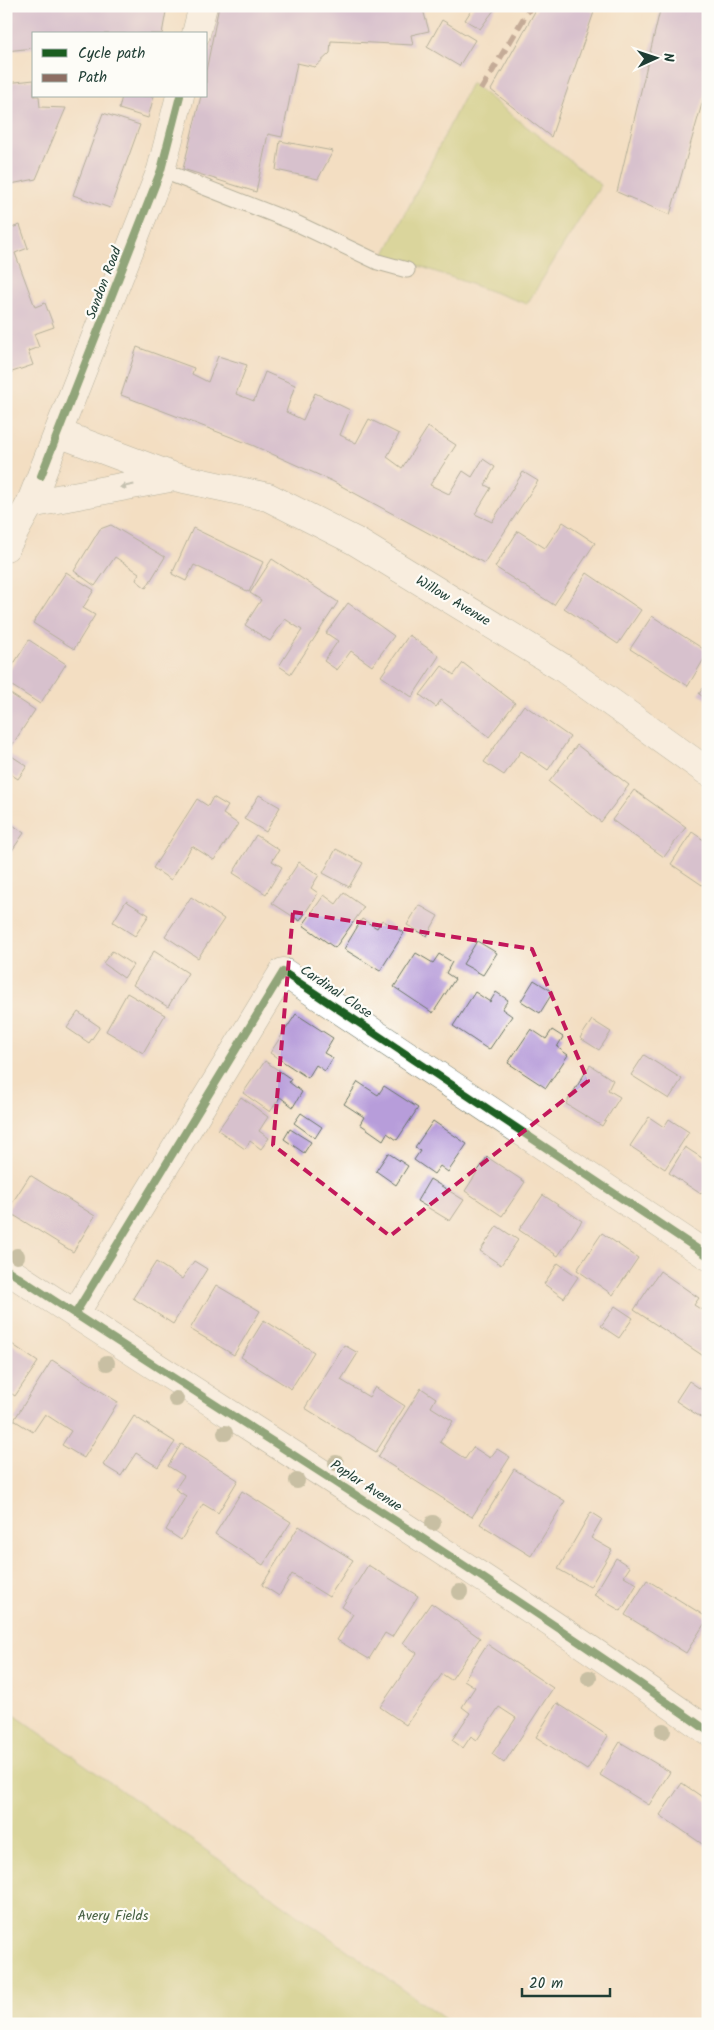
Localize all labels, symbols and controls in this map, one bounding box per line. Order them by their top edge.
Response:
legend [32,32,208,98]
north arrow [632,32,682,82]
text: Cycle path [78,42,145,66]
text: N [657,52,679,63]
text: Path [78,66,107,90]
street label: Sandon Road [80,243,128,322]
one-way arrow [119,482,135,490]
street label: Willow Avenue [411,570,495,632]
street label: Cardinal Close [295,960,377,1025]
street label: Poplar Avenue [326,1454,407,1518]
park label: Avery Fields [78,1905,148,1927]
scale bar [522,1965,609,1997]
text: 20 m [529,1972,563,1996]

